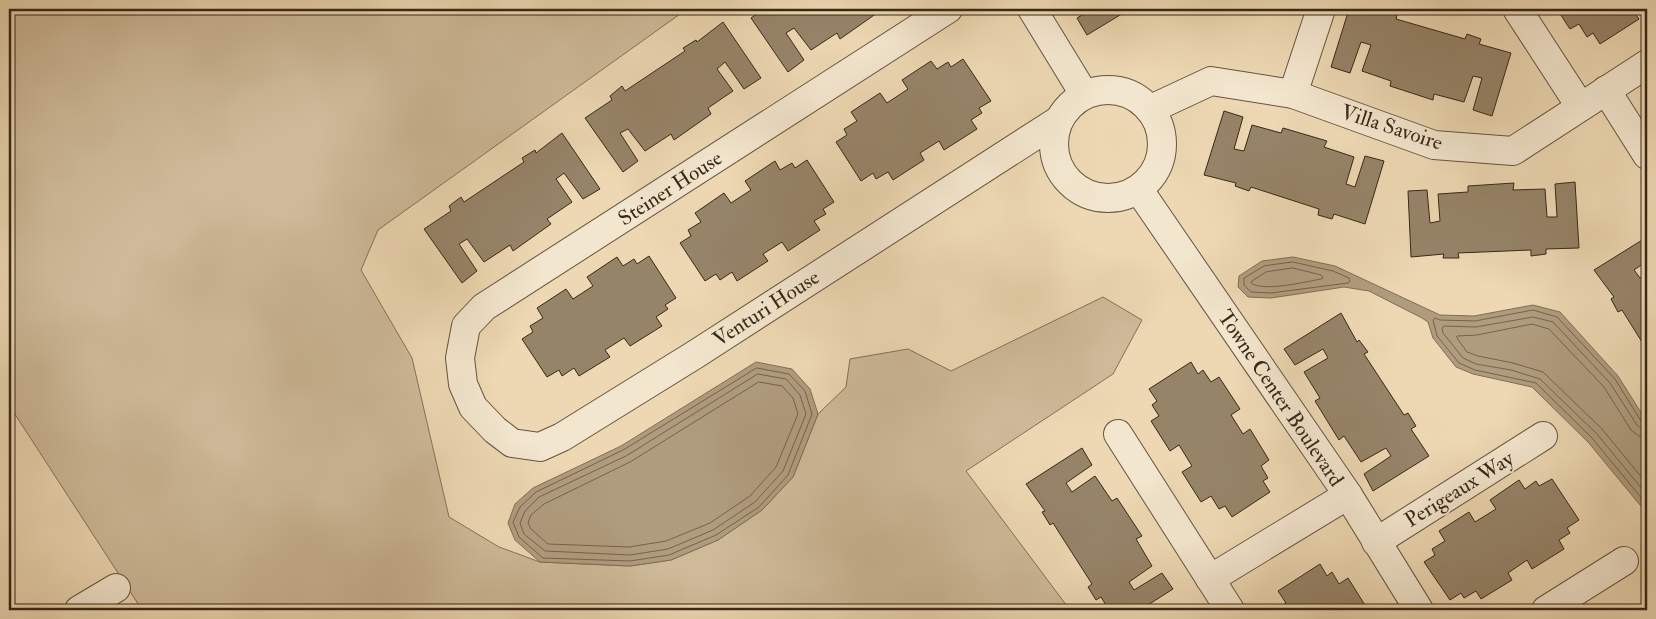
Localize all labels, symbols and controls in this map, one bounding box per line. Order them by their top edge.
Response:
street label: Villa Savoire [1338,98,1446,157]
street label: Steiner House [613,145,728,232]
street label: Venturi House [708,264,825,353]
street label: Towne Center Boulevard [1212,305,1350,492]
street label: Perigeaux Way [1400,445,1519,534]

